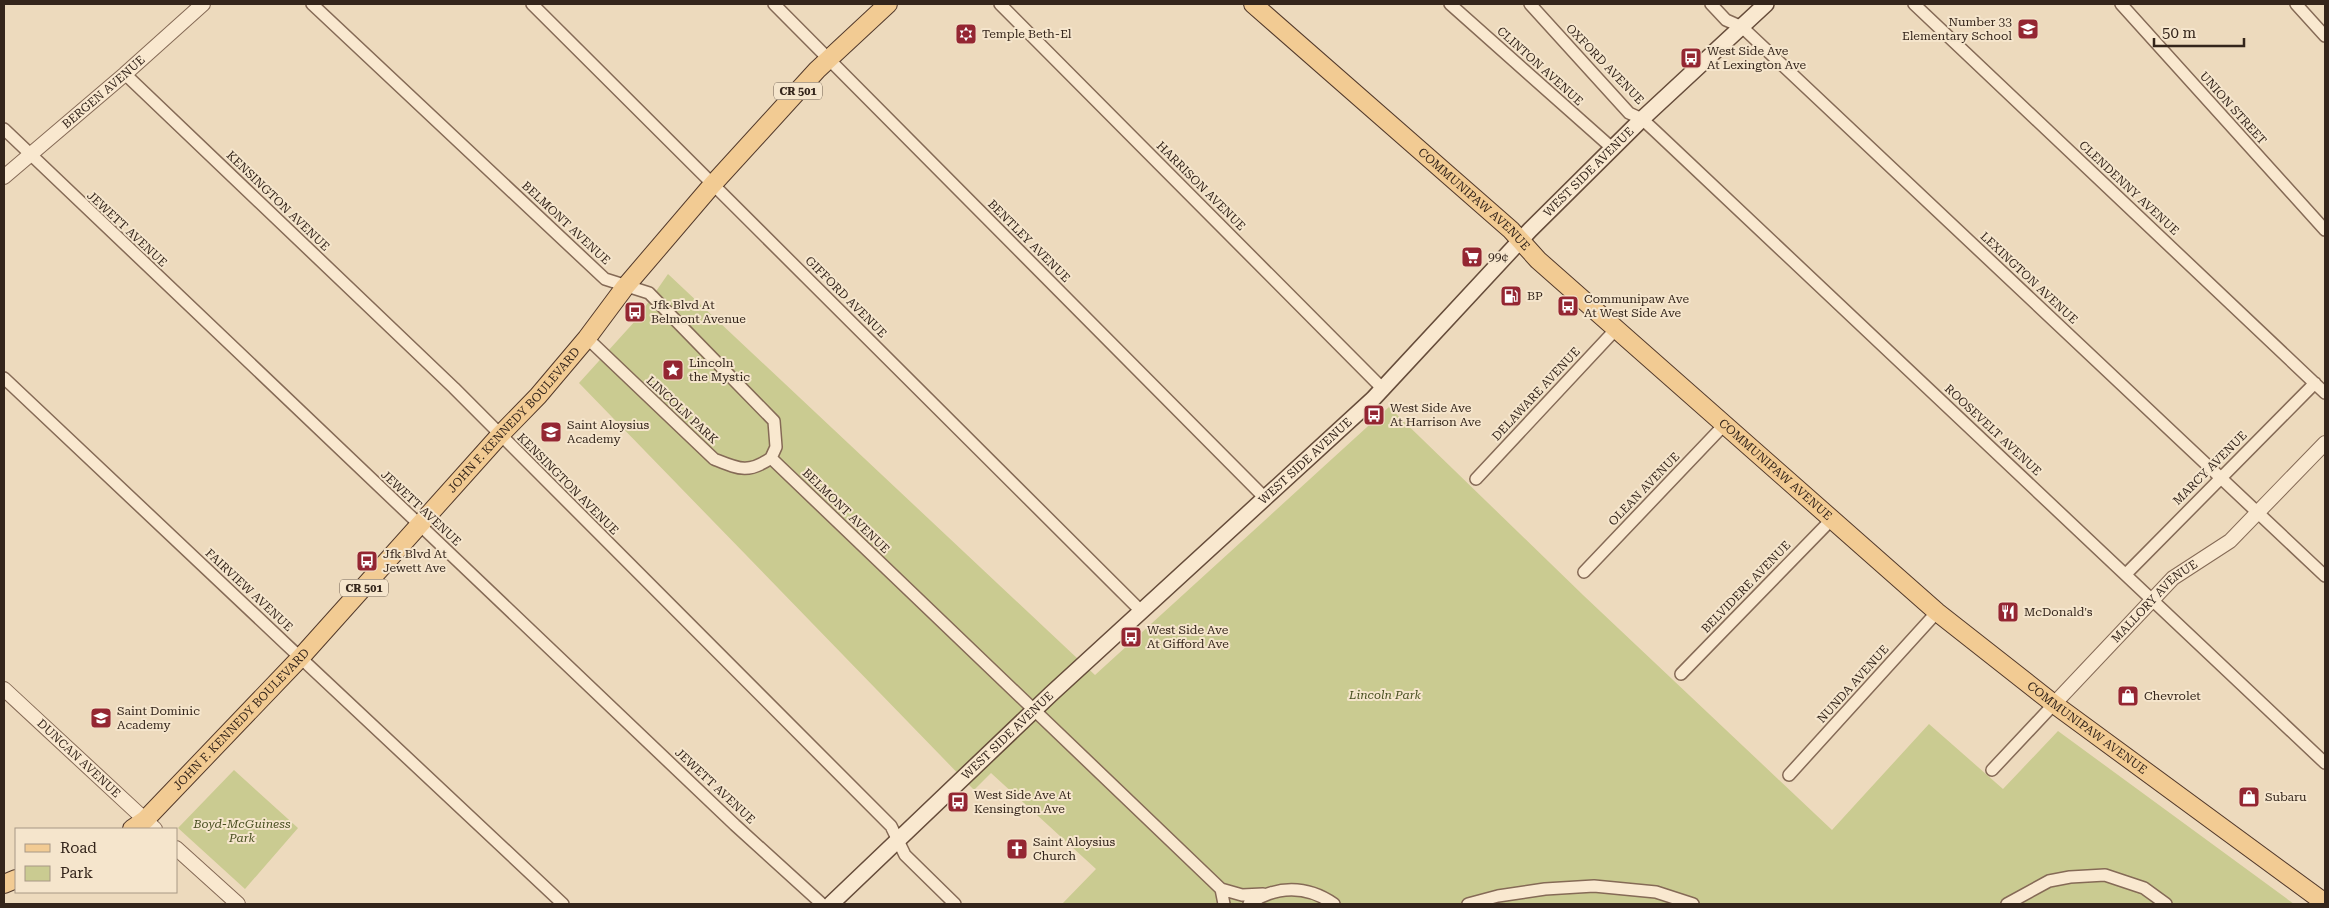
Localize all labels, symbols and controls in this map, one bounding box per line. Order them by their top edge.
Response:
place label: Number 33 Elementary School [1902,15,2012,43]
scale bar [2154,15,2244,47]
school or university icon: Number 33 Elementary School [2016,17,2040,41]
street label: OXFORD AVENUE [1563,21,1647,107]
synagogue icon: Temple Beth-El [954,22,978,46]
street label: CLINTON AVENUE [1494,24,1586,108]
text: 50 m [2162,24,2197,42]
place label: Temple Beth-El [982,27,1072,41]
place label: West Side Ave At Lexington Ave [1707,44,1806,72]
bus stop icon: West Side Ave At Lexington Ave [1679,46,1703,70]
street label: BERGEN AVENUE [59,53,148,131]
street label: UNION STREET [2197,69,2269,147]
road number: CR 501 [774,82,822,100]
street label: WEST SIDE AVENUE [1541,124,1637,220]
street label: CLENDENNY AVENUE [2076,138,2182,238]
street label: HARRISON AVENUE [1154,139,1248,233]
street label: COMMUNIPAW AVENUE [1415,145,1533,253]
street label: KENSINGTON AVENUE [224,148,332,254]
street label: BELMONT AVENUE [519,178,613,268]
street label: JEWETT AVENUE [84,188,170,270]
street label: BENTLEY AVENUE [985,197,1073,285]
street label: LEXINGTON AVENUE [1977,229,2081,327]
supermarket icon: 99¢ [1460,245,1484,269]
place label: 99¢ [1488,250,1508,264]
street label: GIFFORD AVENUE [803,254,889,340]
fuel station icon: BP [1499,284,1523,308]
place label: BP [1527,289,1543,303]
place label: Communipaw Ave At West Side Ave [1584,292,1690,320]
bus stop icon: Communipaw Ave At West Side Ave [1556,294,1580,318]
place label: Jfk Blvd At Belmont Avenue [651,298,746,326]
bus stop icon: Jfk Blvd At Belmont Avenue [623,300,647,324]
street label: DELAWARE AVENUE [1489,344,1583,444]
street label: JOHN F. KENNEDY BOULEVARD [445,345,583,495]
place label: Lincoln the Mystic [689,356,750,384]
place icon: Lincoln the Mystic [661,358,685,382]
street label: LINCOLN PARK [643,373,721,447]
street label: ROOSEVELT AVENUE [1942,382,2044,478]
place label: West Side Ave At Harrison Ave [1390,401,1481,429]
bus stop icon: West Side Ave At Harrison Ave [1362,403,1386,427]
street label: WEST SIDE AVENUE [1256,415,1355,507]
street label: COMMUNIPAW AVENUE [1716,416,1835,523]
place label: Saint Aloysius Academy [567,418,650,446]
school or university icon: Saint Aloysius Academy [539,420,563,444]
street label: MARCY AVENUE [2170,428,2250,508]
street label: KENSINGTON AVENUE [514,430,622,538]
street label: OLEAN AVENUE [1605,449,1683,529]
street label: BELMONT AVENUE [800,466,892,556]
street label: JEWETT AVENUE [378,467,464,549]
street label: BELVIDERE AVENUE [1698,538,1794,636]
street label: FAIRVIEW AVENUE [202,546,296,634]
place label: Jfk Blvd At Jewett Ave [383,547,447,575]
bus stop icon: Jfk Blvd At Jewett Ave [355,549,379,573]
street label: MALLORY AVENUE [2109,557,2200,646]
road number: CR 501 [340,580,388,596]
restaurant icon: McDonald's [1996,600,2020,624]
place label: McDonald's [2024,605,2093,619]
place label: West Side Ave At Gifford Ave [1147,623,1229,651]
bus stop icon: West Side Ave At Gifford Ave [1119,625,1143,649]
street label: NUNDA AVENUE [1814,642,1892,726]
street label: JOHN F. KENNEDY BOULEVARD [170,646,312,793]
street label: COMMUNIPAW AVENUE [2024,679,2150,777]
shop icon: Chevrolet [2116,684,2140,708]
park label: Lincoln Park [1348,688,1422,702]
street label: WEST SIDE AVENUE [959,689,1056,782]
place label: Chevrolet [2144,689,2201,703]
place label: Saint Dominic Academy [117,704,200,732]
school or university icon: Saint Dominic Academy [89,706,113,730]
street label: DUNCAN AVENUE [34,716,123,801]
street label: JEWETT AVENUE [672,745,758,827]
shop icon: Subaru [2237,785,2261,809]
place label: West Side Ave At Kensington Ave [974,788,1072,816]
bus stop icon: West Side Ave At Kensington Ave [946,790,970,814]
place label: Subaru [2265,790,2307,804]
park label: Boyd-McGuiness Park [193,817,291,845]
legend [15,828,178,893]
place label: Saint Aloysius Church [1033,835,1116,863]
church icon: Saint Aloysius Church [1005,837,1029,861]
text: Road [60,839,97,857]
text: Park [60,864,94,882]

